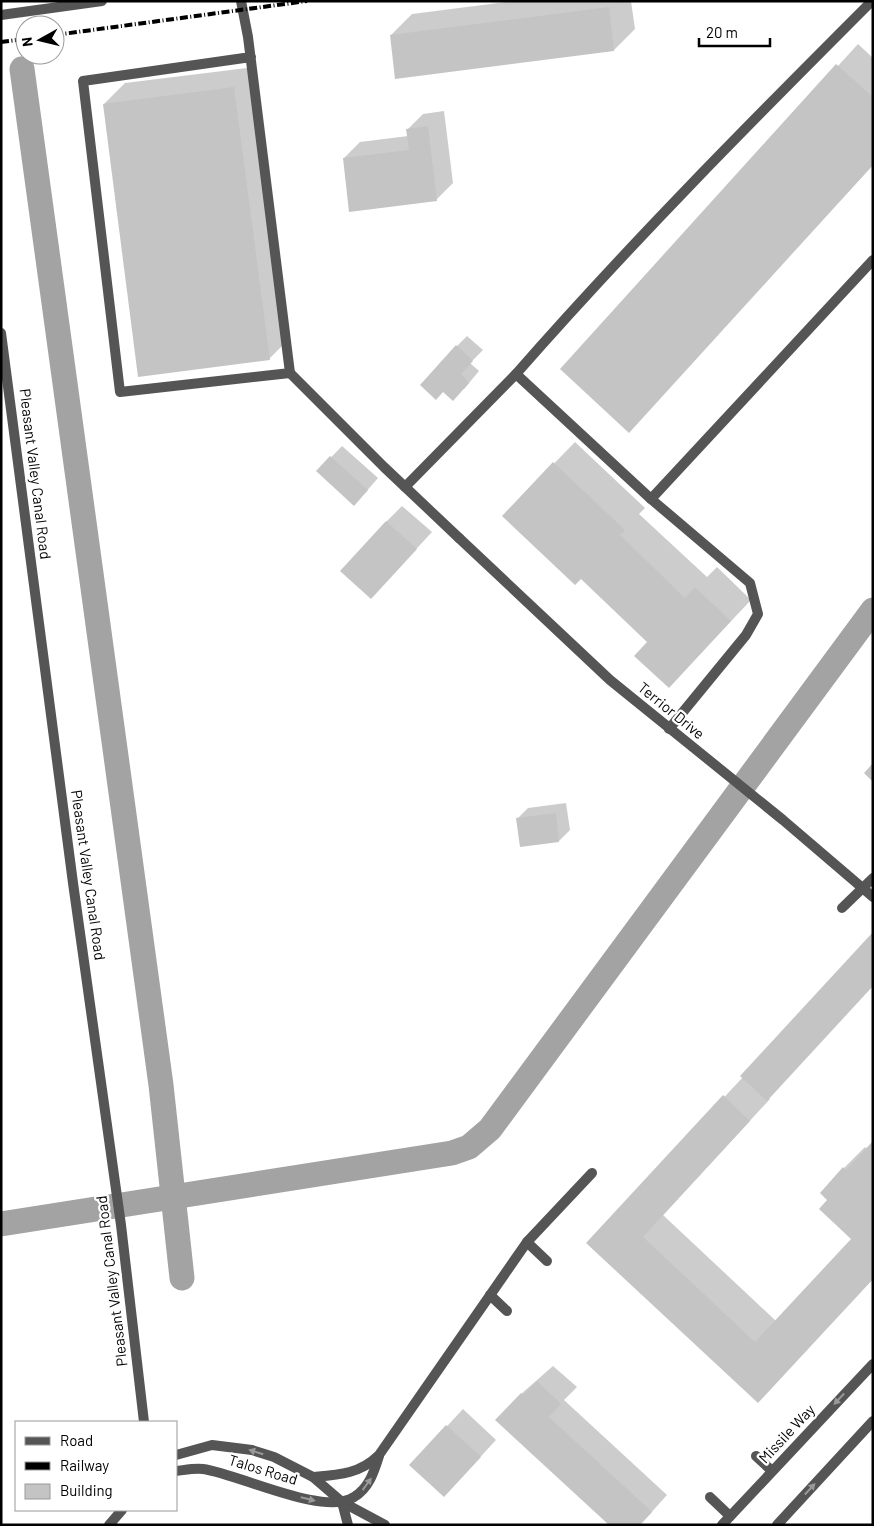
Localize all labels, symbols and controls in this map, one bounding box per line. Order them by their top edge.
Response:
north arrow [15,15,65,65]
scale bar [699,15,770,47]
text: 20 m [706,23,738,41]
text: N [18,36,36,48]
street label: Pleasant Valley Canal Road [17,388,55,560]
street label: Terrior Drive [635,678,708,742]
street label: Pleasant Valley Canal Road [68,789,110,961]
street label: Pleasant Valley Canal Road [92,1195,130,1367]
one-way arrow [834,1393,845,1406]
street label: Missile Way [754,1400,818,1467]
legend [15,1421,178,1511]
text: Road [60,1431,93,1449]
one-way arrow [248,1447,263,1455]
street label: Talos Road [227,1450,300,1488]
text: Railway [60,1456,109,1474]
one-way arrow [362,1477,372,1491]
text: Building [60,1481,113,1499]
one-way arrow [804,1483,816,1495]
one-way arrow [301,1495,316,1503]

